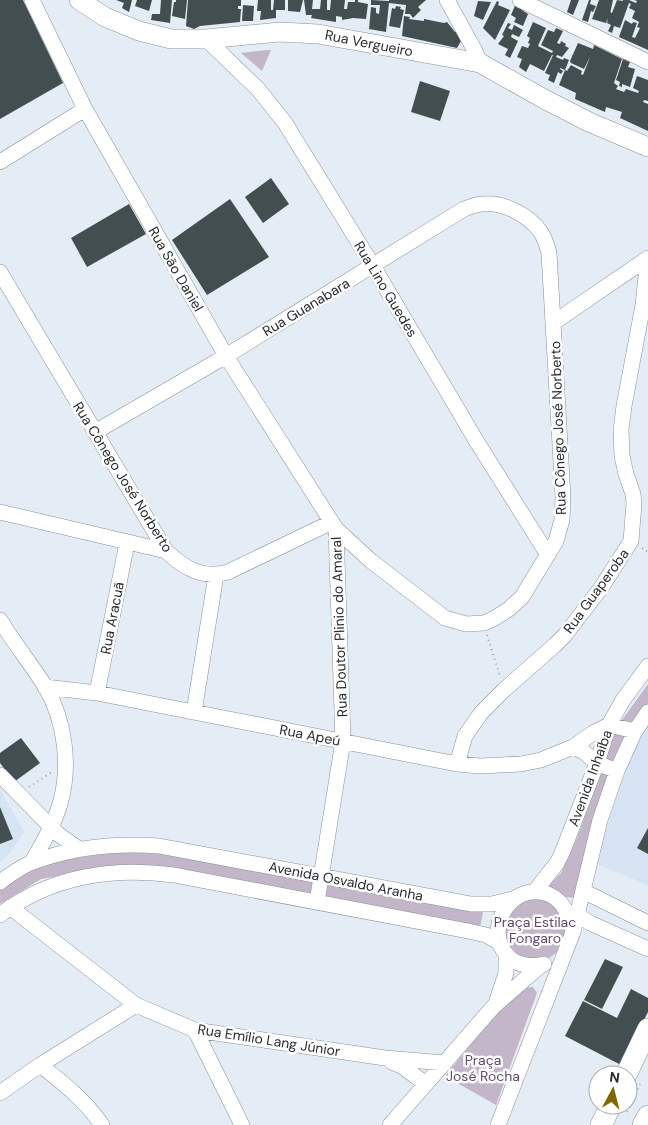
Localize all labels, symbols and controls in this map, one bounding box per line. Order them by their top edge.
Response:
street label: Rua Vergueiro [323,26,415,60]
street label: Rua São Daniel [144,223,208,315]
street label: Rua Lino Guedes [350,238,422,340]
street label: Rua Guanabara [259,274,353,340]
street label: Rua Cônego José Norberto [546,341,570,515]
street label: Rua Cônego José Norberto [69,398,177,556]
street label: Rua Doutor Plinio do Amaral [327,537,351,717]
street label: Rua Guaperoba [559,545,633,637]
street label: Rua Aracuã [96,580,128,656]
street label: Rua Apeú [278,720,342,750]
street label: Avenida Inhaíba [564,727,616,829]
street label: Avenida Osvaldo Aranha [267,857,425,905]
park label: Praça Estilac Fongaro [494,913,576,947]
street label: Rua Emílio Lang Júnior [196,1020,342,1060]
park label: Praça José Rocha [446,1051,520,1085]
north arrow [588,1065,638,1115]
text: N [608,1068,621,1087]

